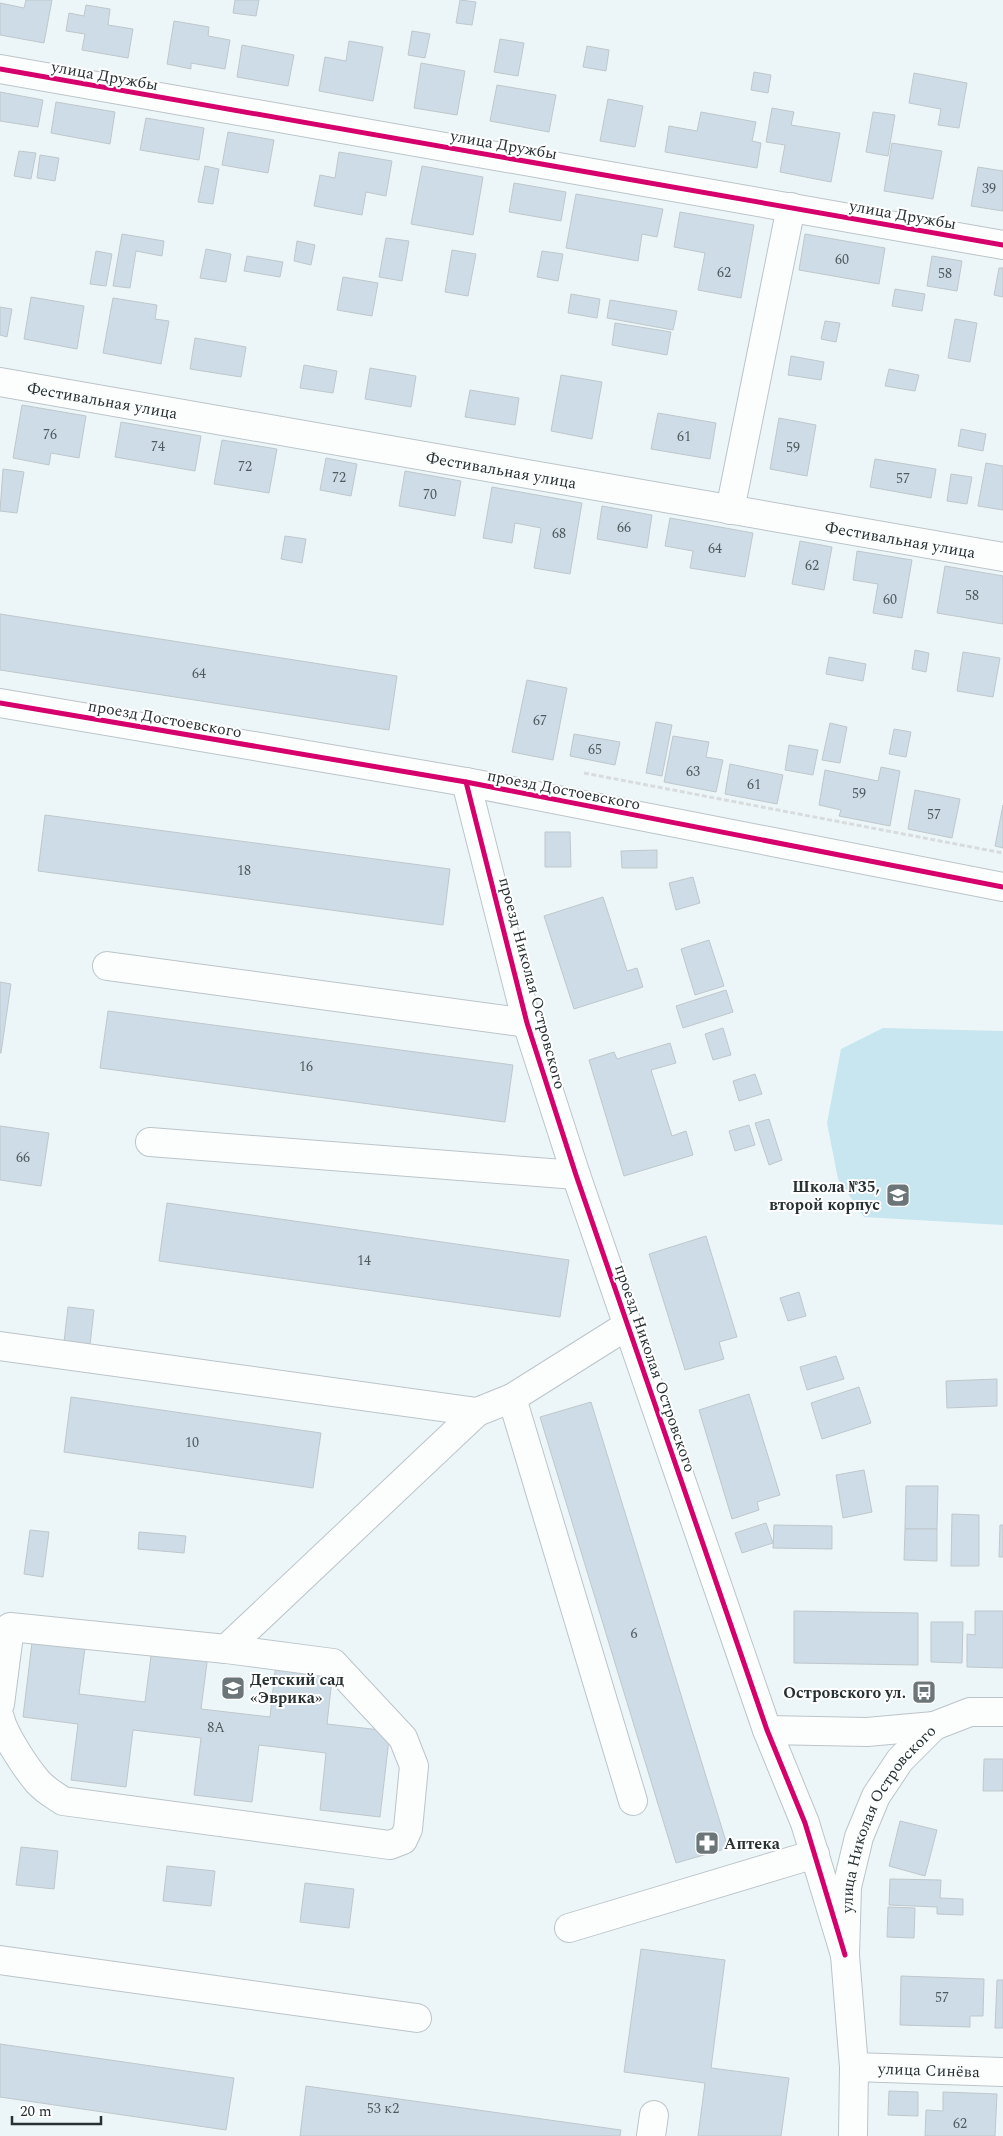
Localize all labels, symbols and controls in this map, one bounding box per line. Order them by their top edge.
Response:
street label: улица Дружбы [49,55,160,97]
street label: улица Дружбы [448,124,559,166]
house number: 39 [982,178,996,199]
street label: улица Дружбы [847,194,958,236]
house number: 60 [835,249,849,270]
house number: 62 [717,262,731,283]
house number: 58 [938,263,952,284]
street label: Фестивальная улица [25,376,180,426]
house number: 76 [43,424,57,445]
house number: 61 [677,426,691,447]
house number: 74 [151,436,165,457]
house number: 59 [786,437,800,458]
street label: Фестивальная улица [424,446,579,495]
house number: 72 [238,456,252,477]
house number: 72 [332,467,346,488]
house number: 57 [896,468,910,489]
house number: 70 [423,484,437,505]
street label: Фестивальная улица [823,515,977,565]
house number: 66 [617,517,631,538]
house number: 68 [552,523,566,544]
house number: 64 [708,538,722,559]
house number: 62 [805,555,819,576]
house number: 58 [965,585,979,606]
house number: 60 [883,589,897,610]
house number: 64 [192,663,206,684]
street label: проезд Достоевского [86,694,244,744]
house number: 67 [533,710,547,731]
house number: 65 [588,739,602,760]
house number: 63 [686,761,700,782]
street label: проезд Достоевского [485,763,643,817]
house number: 61 [747,774,761,795]
house number: 59 [852,783,866,804]
house number: 57 [927,804,941,825]
house number: 18 [237,860,251,881]
street label: проезд Николая Островского [492,875,572,1092]
house number: 16 [299,1056,313,1077]
house number: 66 [16,1147,30,1168]
place label: Школа №35, второй корпус [769,1175,880,1217]
school or university icon: Школа №35, второй корпус [885,1182,911,1208]
house number: 14 [357,1250,371,1271]
street label: проезд Николая Островского [608,1261,702,1476]
house number: 10 [185,1432,199,1453]
house number: 6 [631,1623,638,1644]
place label: Детский сад «Эврика» [250,1668,345,1710]
school or university icon: Детский сад «Эврика» [220,1675,246,1701]
bus stop icon: Островского ул. [911,1679,937,1705]
place label: Островского ул. [783,1681,906,1705]
house number: 8А [207,1717,225,1738]
street label: улица Николая Островского [835,1720,942,1914]
pharmacy icon: Аптека [694,1830,720,1856]
place label: Аптека [724,1832,781,1856]
house number: 57 [935,1987,949,2008]
street label: улица Синёва [877,2057,980,2084]
scale bar [12,2094,101,2126]
house number: 53 к2 [367,2098,399,2119]
text: 20 m [20,2100,52,2123]
house number: 62 [953,2113,967,2134]

